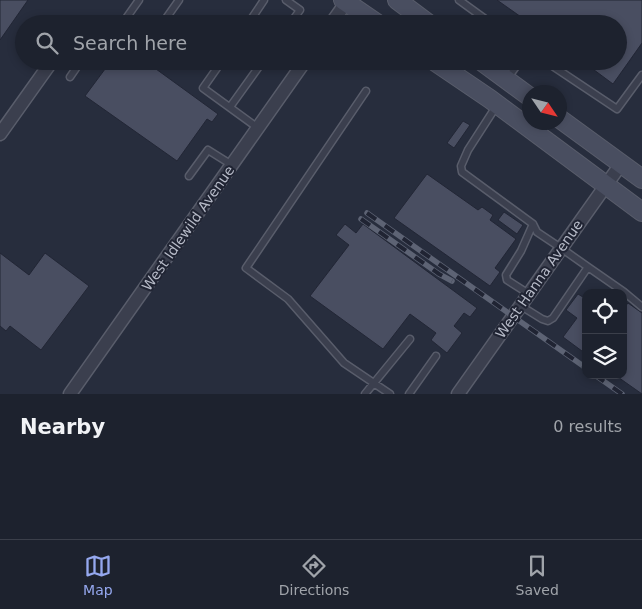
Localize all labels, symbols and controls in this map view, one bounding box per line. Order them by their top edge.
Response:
search box [15,15,627,70]
icon: search [33,29,61,57]
text: Search here [73,32,187,54]
north arrow [522,85,567,130]
street label: West Idlewild Avenue [139,162,237,294]
street label: West Hanna Avenue [492,217,586,341]
map controls [582,289,627,379]
button: locate [582,289,627,334]
button: layers [582,334,627,379]
text: Nearby [20,415,105,439]
text: 0 results [553,417,622,436]
tab: Map [83,552,113,598]
tab: Directions [279,552,349,598]
tab: Saved [516,552,559,598]

